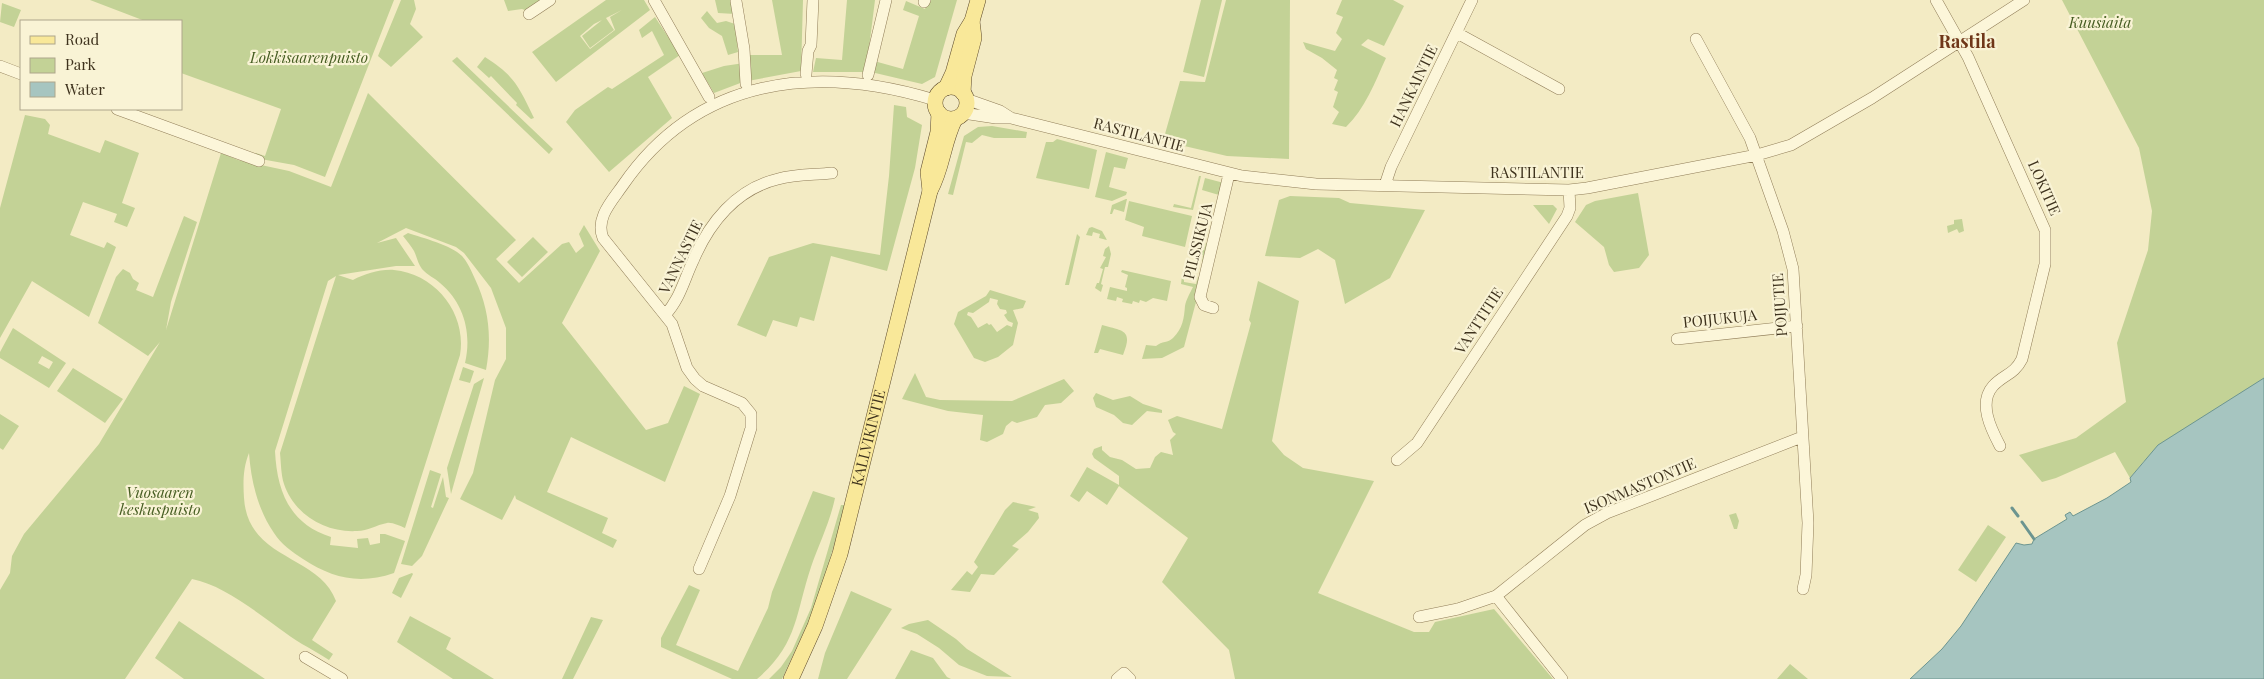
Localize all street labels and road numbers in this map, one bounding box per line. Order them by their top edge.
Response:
street label: HANKAINTIE [1385,41,1442,130]
street label: RASTILANTIE [1091,112,1187,156]
street label: LOKITIE [2024,157,2066,218]
street label: RASTILANTIE [1490,162,1584,182]
street label: PILSSIKUJA [1178,200,1216,281]
street label: VANNASTIE [653,216,707,298]
street label: POIJUTIE [1767,273,1791,337]
street label: VANTTITIE [1449,283,1507,358]
street label: POIJUKUJA [1682,304,1758,332]
street label: KALLVIKINTIE [846,387,889,488]
street label: ISONMASTONTIE [1581,452,1699,518]

